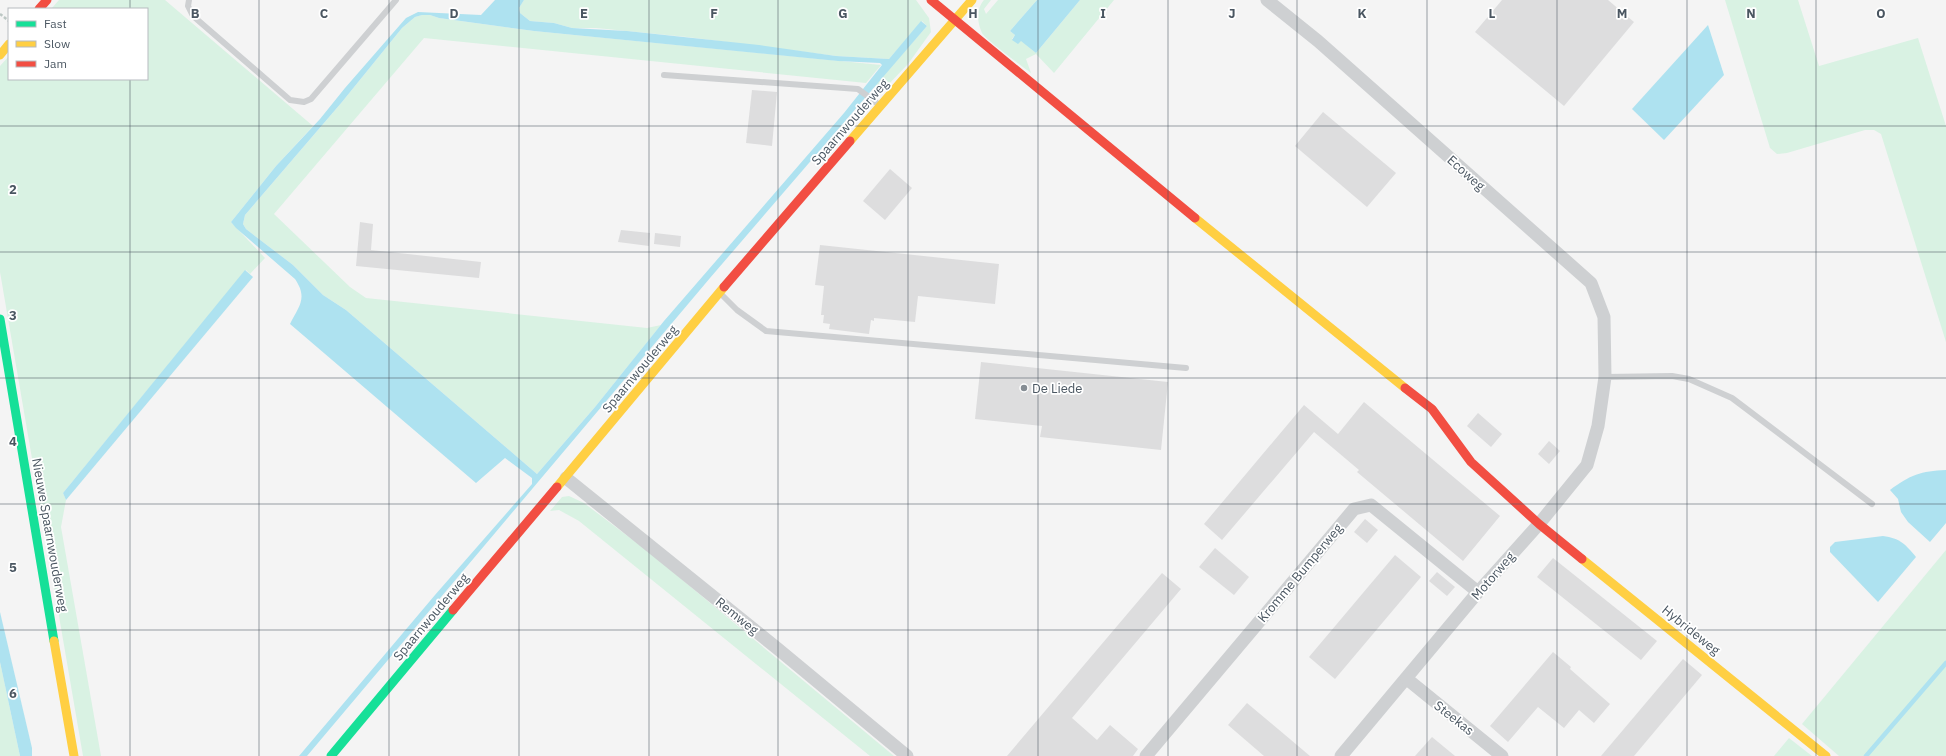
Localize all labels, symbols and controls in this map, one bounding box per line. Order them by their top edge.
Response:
text: B [191,5,200,22]
text: C [320,5,329,22]
text: D [449,5,459,22]
text: E [580,5,588,22]
text: F [710,5,718,22]
text: G [838,5,848,22]
text: H [968,5,978,22]
text: I [1100,5,1106,22]
text: J [1228,5,1236,22]
text: K [1357,5,1367,22]
text: L [1489,5,1496,22]
text: M [1617,5,1627,22]
text: N [1746,5,1756,22]
text: O [1876,5,1886,22]
legend [8,8,148,80]
text: Fast [44,16,67,31]
text: Slow [44,36,70,51]
text: Jam [44,56,67,71]
street label: Spaarnwouderweg [808,75,892,169]
street label: Ecoweg [1444,152,1489,194]
text: 2 [9,181,17,198]
text: 3 [9,307,17,324]
street label: Spaarnwouderweg [598,322,682,416]
place label: De Liede [1032,380,1083,397]
marker: De Liede [1019,383,1029,393]
text: 4 [9,433,17,450]
street label: Nieuwe Spaarnwouderweg [28,457,72,614]
street label: Kromme Bumperweg [1254,520,1346,626]
street label: Motorweg [1467,548,1519,604]
text: 5 [9,559,17,576]
street label: Spaarnwouderweg [389,570,473,664]
street label: Remweg [712,594,762,639]
street label: Hybrideweg [1659,601,1724,659]
text: 6 [9,685,17,702]
street label: Steekas [1430,697,1478,739]

